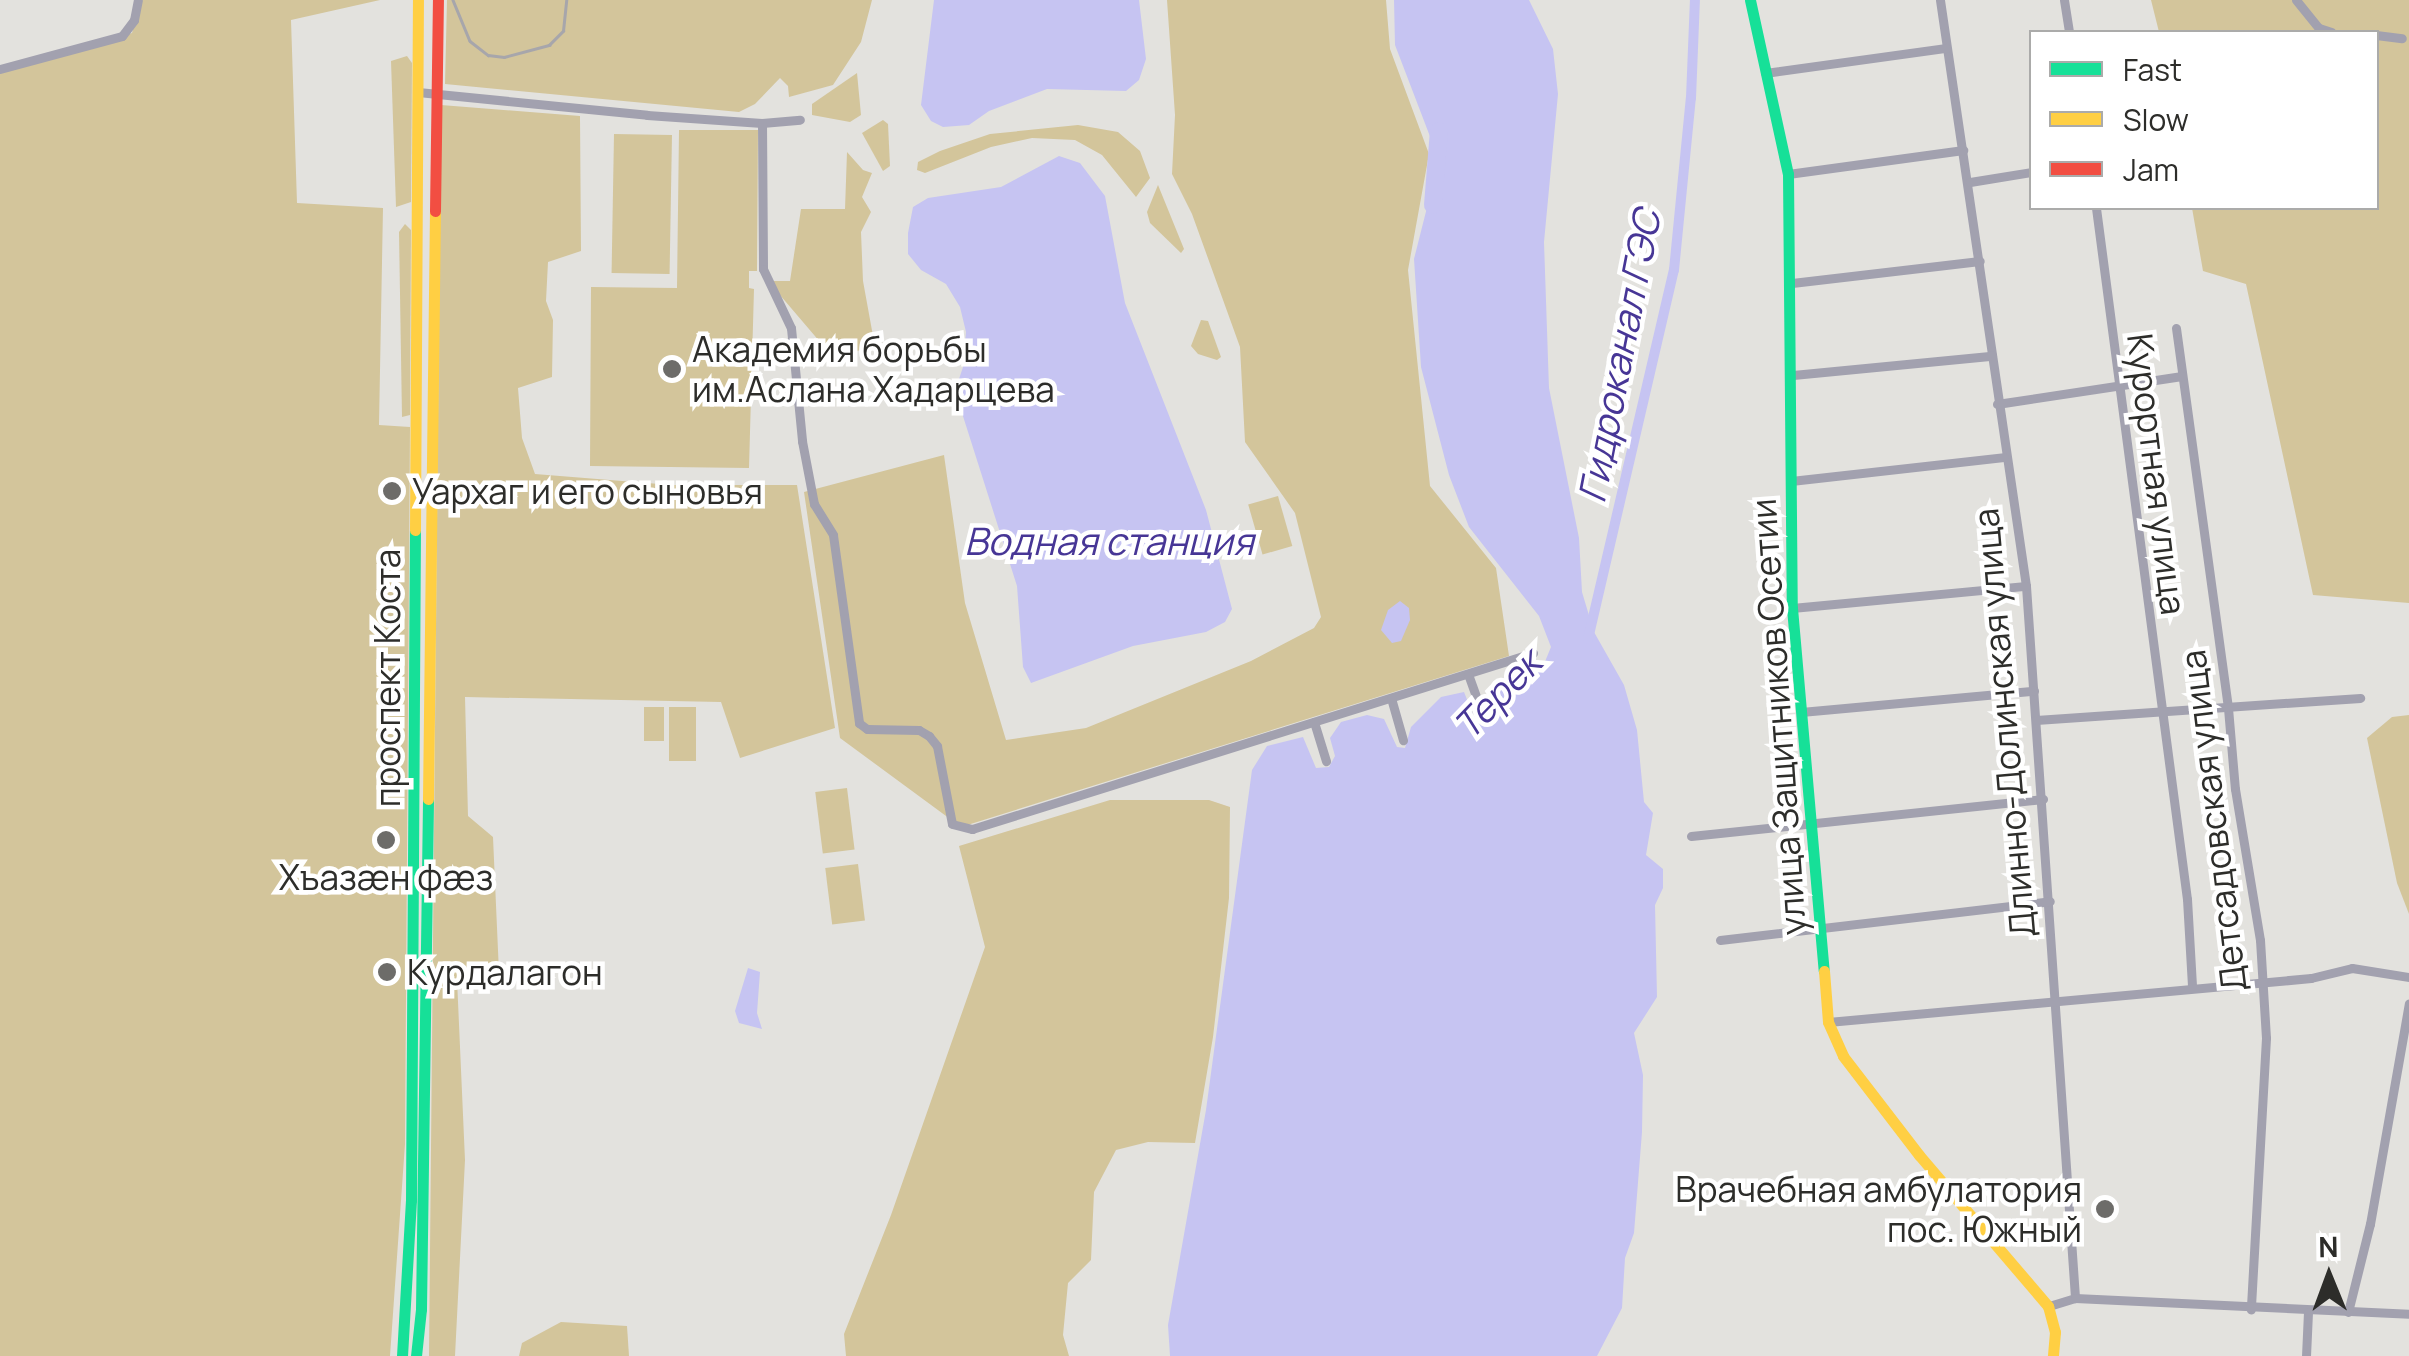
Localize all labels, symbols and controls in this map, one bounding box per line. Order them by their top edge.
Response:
legend [2029,30,2379,210]
text: Fast [2123,49,2182,90]
text: Slow [2123,99,2189,140]
text: Jam [2123,149,2179,190]
water label: Гидроканал ГЭС [1568,206,1670,506]
place label: Академия борьбы им.Аслана Хадарцева [692,328,1055,410]
street label: Курортная улица [2119,331,2195,617]
marker: Академия борьбы им.Аслана Хадарцева [661,358,683,380]
place label: Уархаг и его сыновья [412,470,763,512]
marker: Уархаг и его сыновья [381,480,403,502]
street label: улица Защитников Осетии [1742,497,1814,937]
street label: Длинно-Долинская улица [1964,507,2044,939]
water label: Водная станция [964,518,1254,564]
street label: проспект Коста [366,549,408,807]
water label: Терек [1444,640,1550,748]
street label: Детсадовская улица [2171,648,2255,994]
marker: Хъазæн фæз [375,829,397,851]
place label: Хъазæн фæз [279,856,493,898]
place label: Курдалагон [407,951,603,993]
marker: Курдалагон [376,961,398,983]
place label: Врачебная амбулатория пос. Южный [1675,1168,2082,1250]
marker: Врачебная амбулатория пос. Южный [2092,1196,2118,1222]
north arrow [2279,1226,2379,1326]
text: N [2318,1227,2339,1265]

